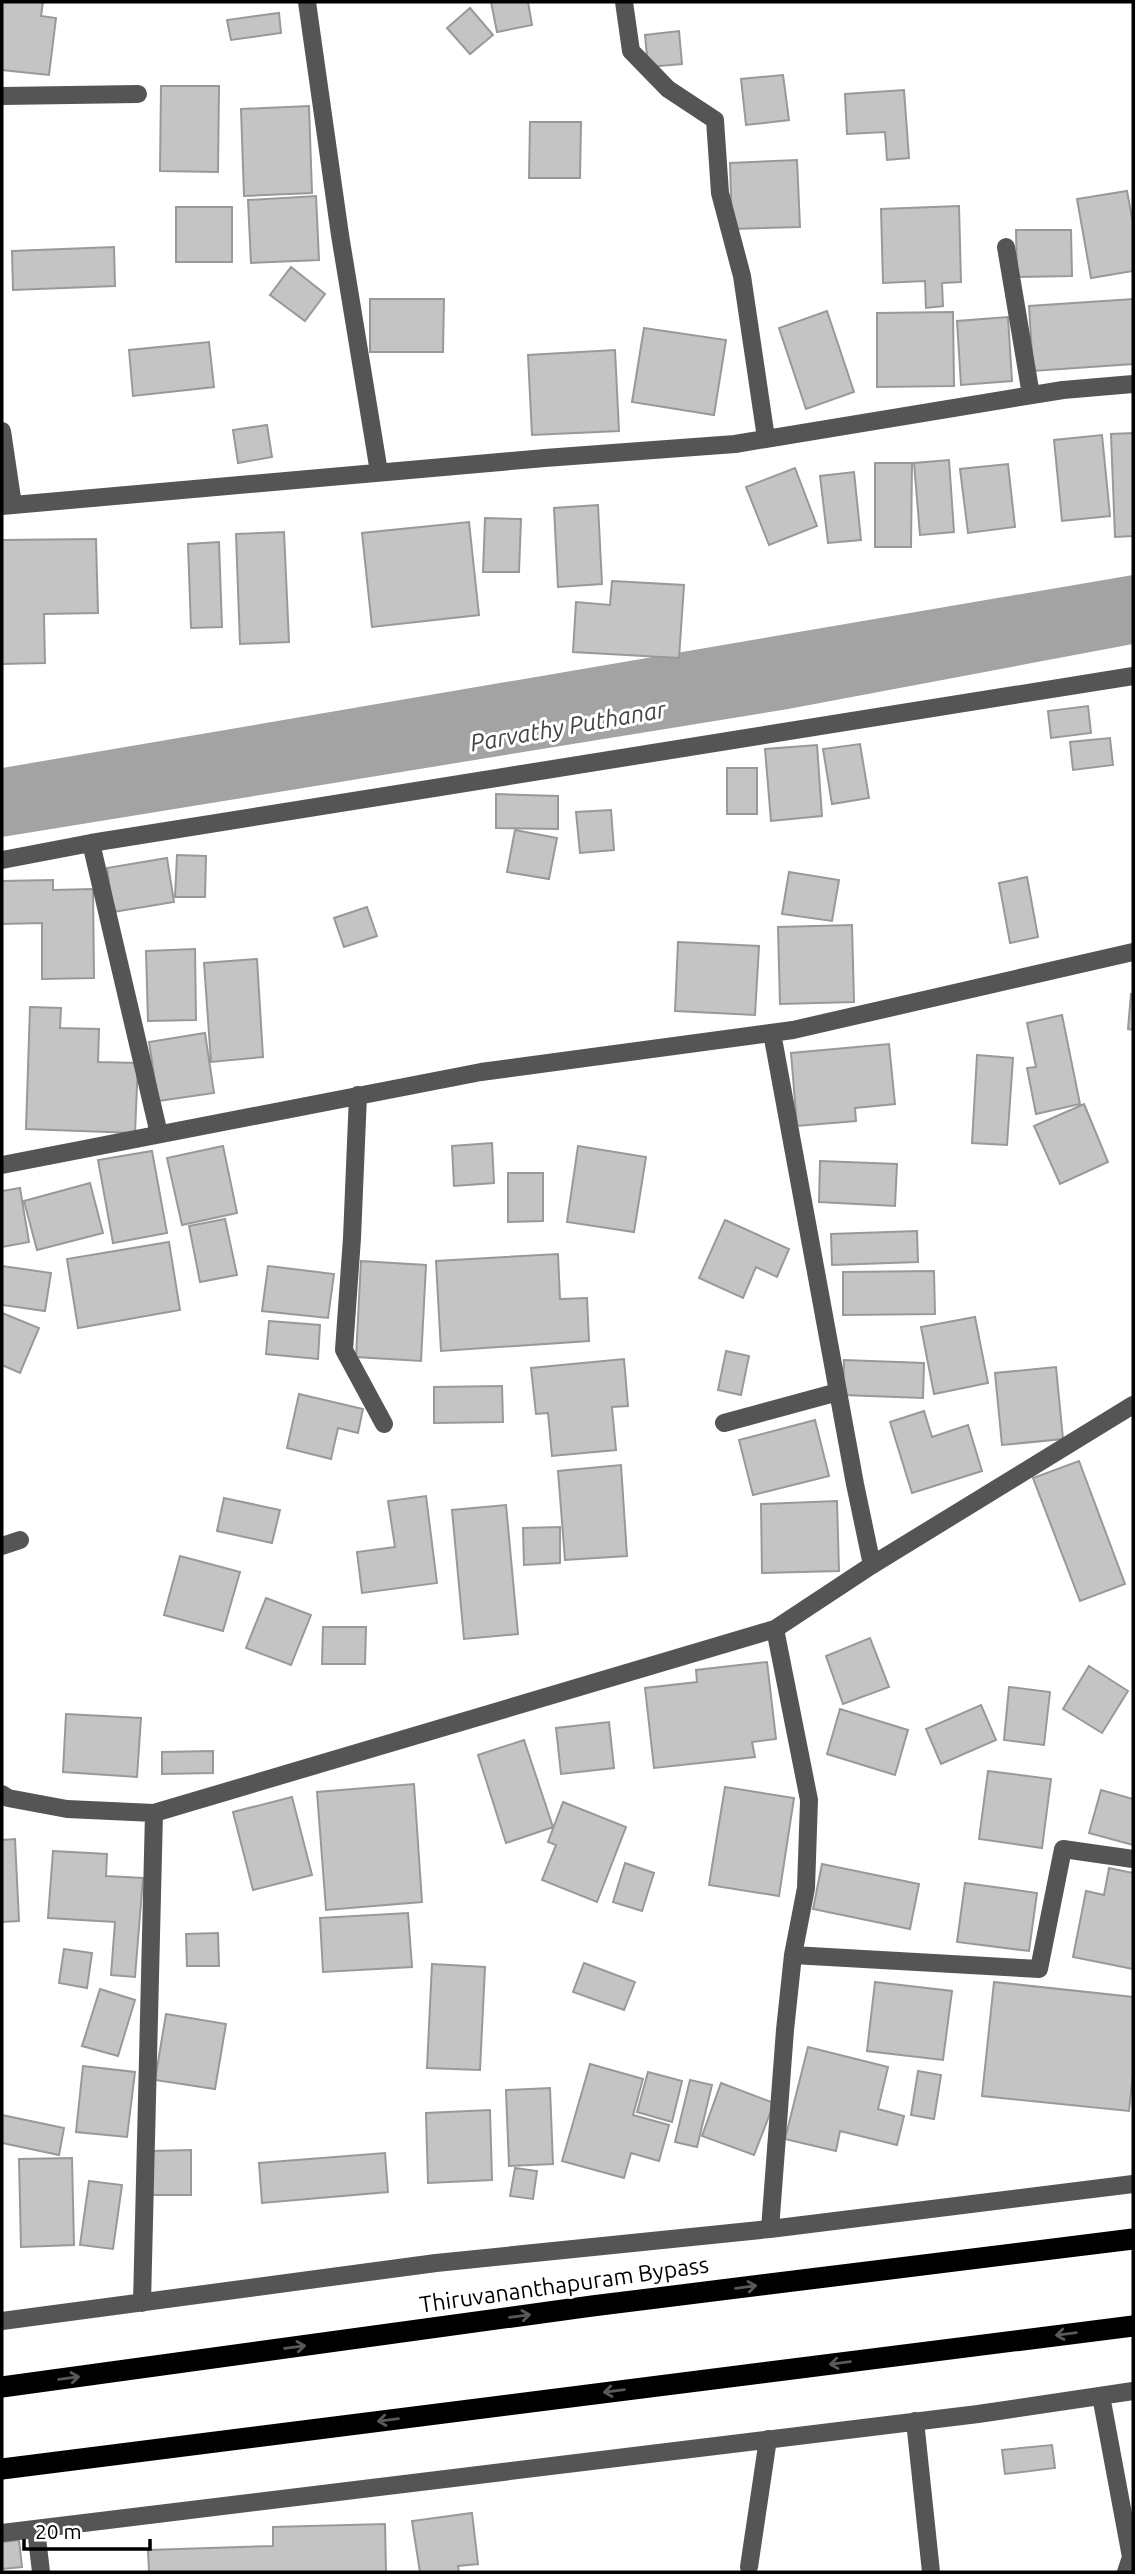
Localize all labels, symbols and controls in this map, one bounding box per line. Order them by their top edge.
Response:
water label: Parvathy Puthanar [468,695,669,757]
street label: Thiruvananthapuram Bypass [418,2251,710,2317]
one-way arrow [734,2280,757,2293]
one-way arrow [508,2309,531,2322]
one-way arrow [1055,2328,1077,2341]
one-way arrow [283,2340,306,2353]
one-way arrow [829,2356,852,2369]
one-way arrow [57,2371,80,2384]
one-way arrow [603,2385,626,2398]
one-way arrow [378,2413,400,2426]
scale bar [24,2508,150,2552]
text: 20 m [35,2519,82,2543]

